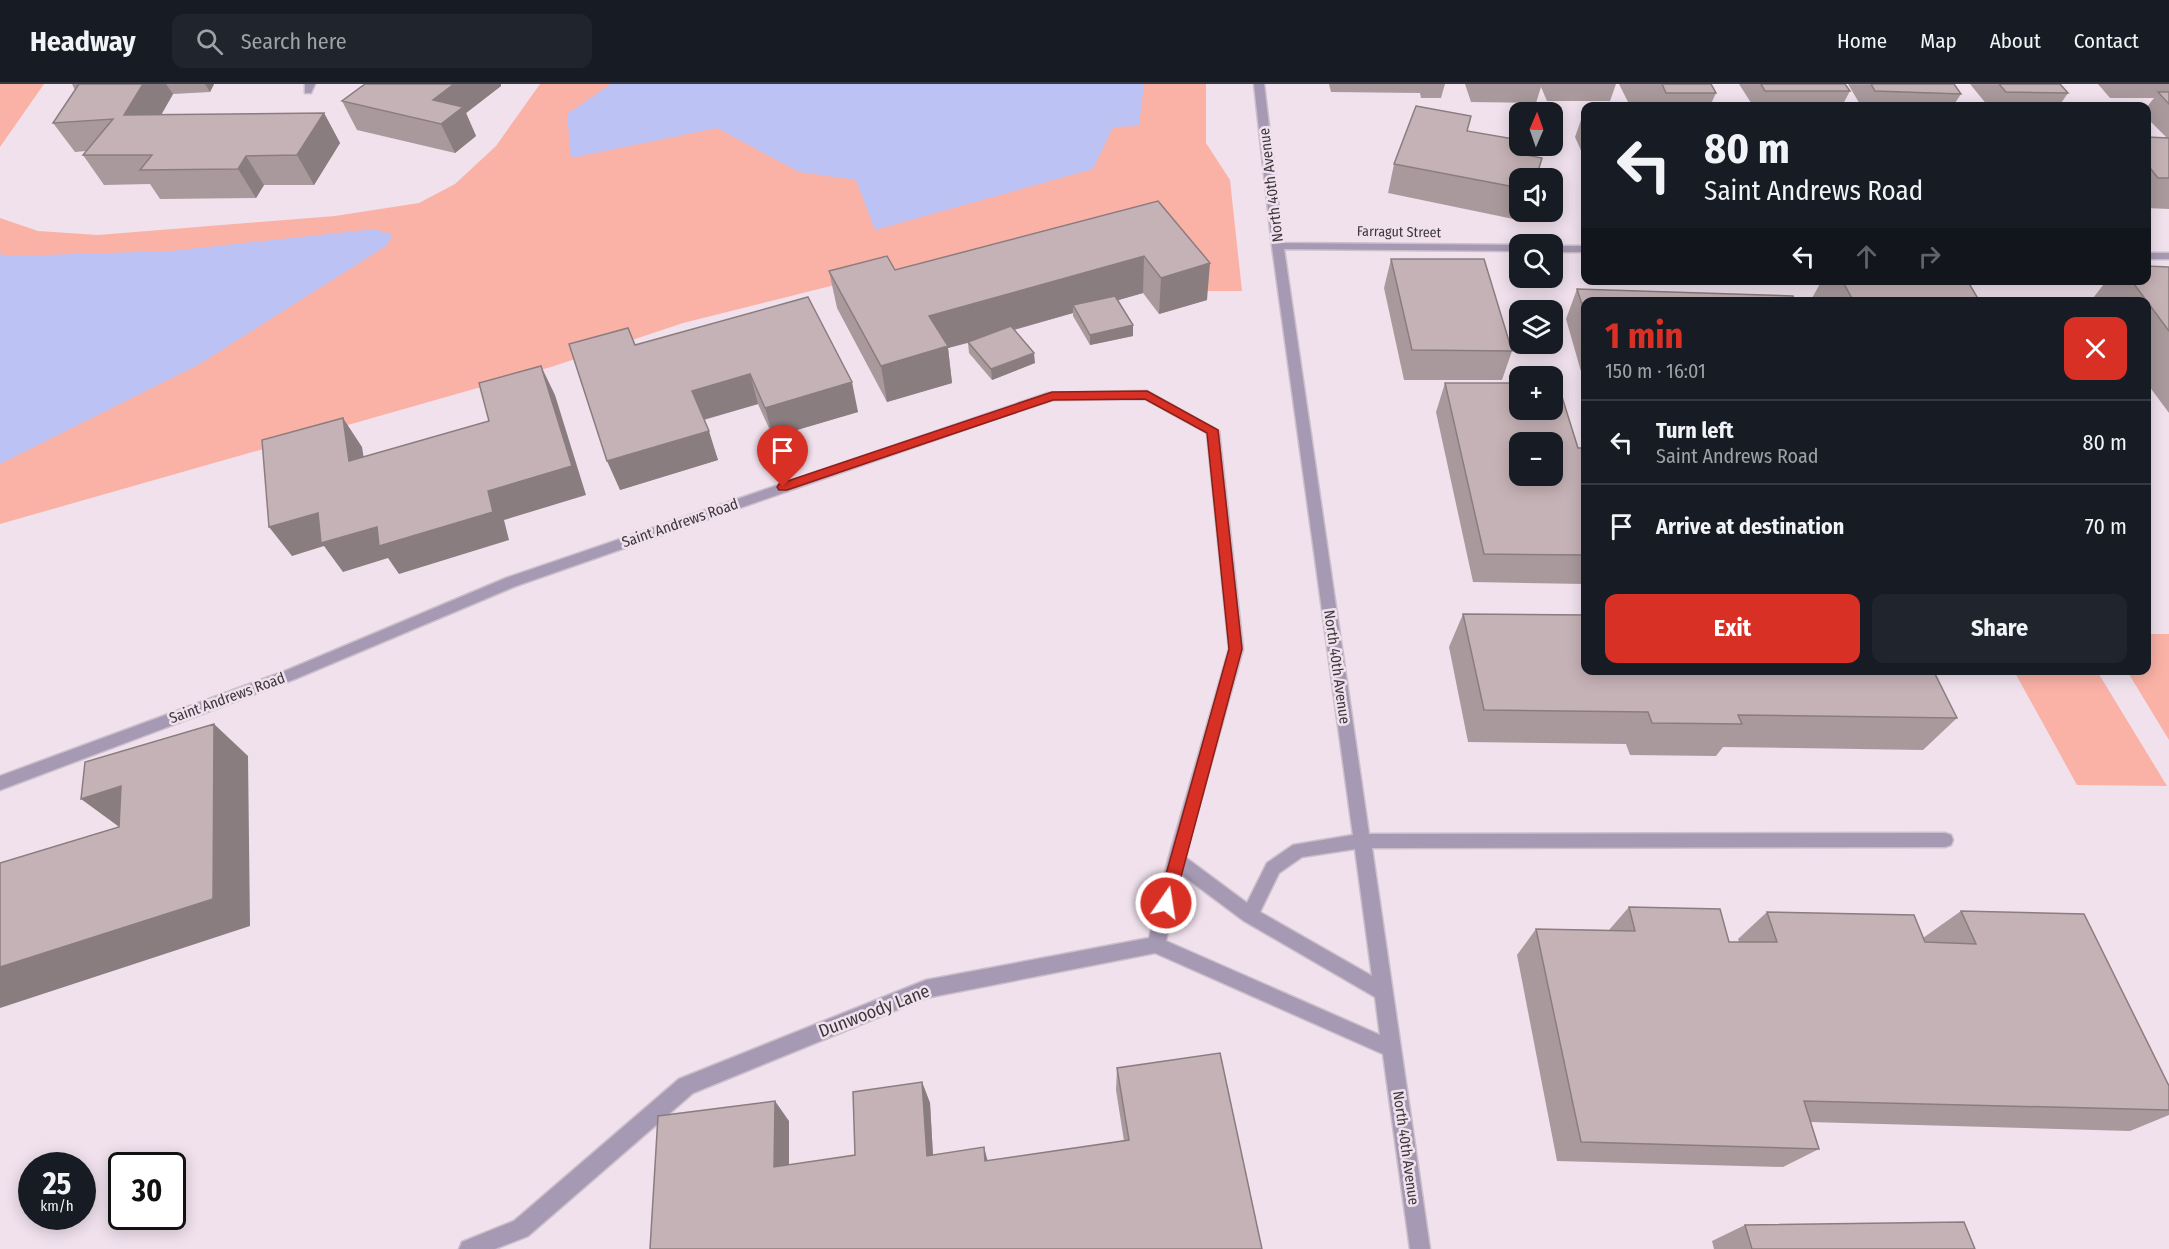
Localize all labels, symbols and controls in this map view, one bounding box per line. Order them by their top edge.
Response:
search box [172,14,592,68]
text: Headway [30,25,136,58]
icon: search [193,25,226,58]
text: Search here [241,28,347,55]
text: Home [1837,28,1887,54]
text: Map [1920,28,1957,54]
text: About [1990,28,2041,54]
text: Contact [2074,28,2139,54]
north arrow [1509,102,1563,156]
map controls [1509,102,1563,486]
text: 80 m [1704,124,1790,174]
icon: left [1605,126,1683,204]
street label: North 40th Avenue [1255,127,1287,243]
button: sound [1509,168,1563,222]
text: Saint Andrews Road [1704,175,1923,207]
street label: Farragut Street [1357,223,1442,241]
button: search [1509,234,1563,288]
icon: left [1787,240,1820,273]
icon: ahead [1850,240,1883,273]
icon: right [1913,240,1946,273]
button: layers [1509,300,1563,354]
text: 1 min [1605,314,1683,358]
button: close [2064,317,2127,380]
text: 150 m · 16:01 [1605,359,1706,383]
button: + [1509,366,1563,420]
text: Turn left [1656,417,1734,444]
pin [757,425,808,487]
icon: left [1605,426,1638,459]
text: 80 m [2082,429,2127,456]
button: − [1509,432,1563,486]
icon: arrive [766,434,799,467]
text: Saint Andrews Road [1656,444,1818,468]
street label: Saint Andrews Road [619,495,741,551]
icon: arrive [1605,510,1638,543]
text: Arrive at destination [1656,513,1844,540]
text: 70 m [2085,513,2127,540]
button: Exit [1605,594,1860,663]
button: Share [1872,594,2127,663]
street label: North 40th Avenue [1320,609,1354,725]
street label: Saint Andrews Road [167,669,287,727]
position arrow [1134,871,1198,935]
street label: Dunwoody Lane [815,980,933,1042]
street label: North 40th Avenue [1389,1090,1423,1206]
speed limit sign: 30 [108,1152,186,1230]
text: 25 [43,1166,71,1202]
text: km/h [40,1197,74,1215]

